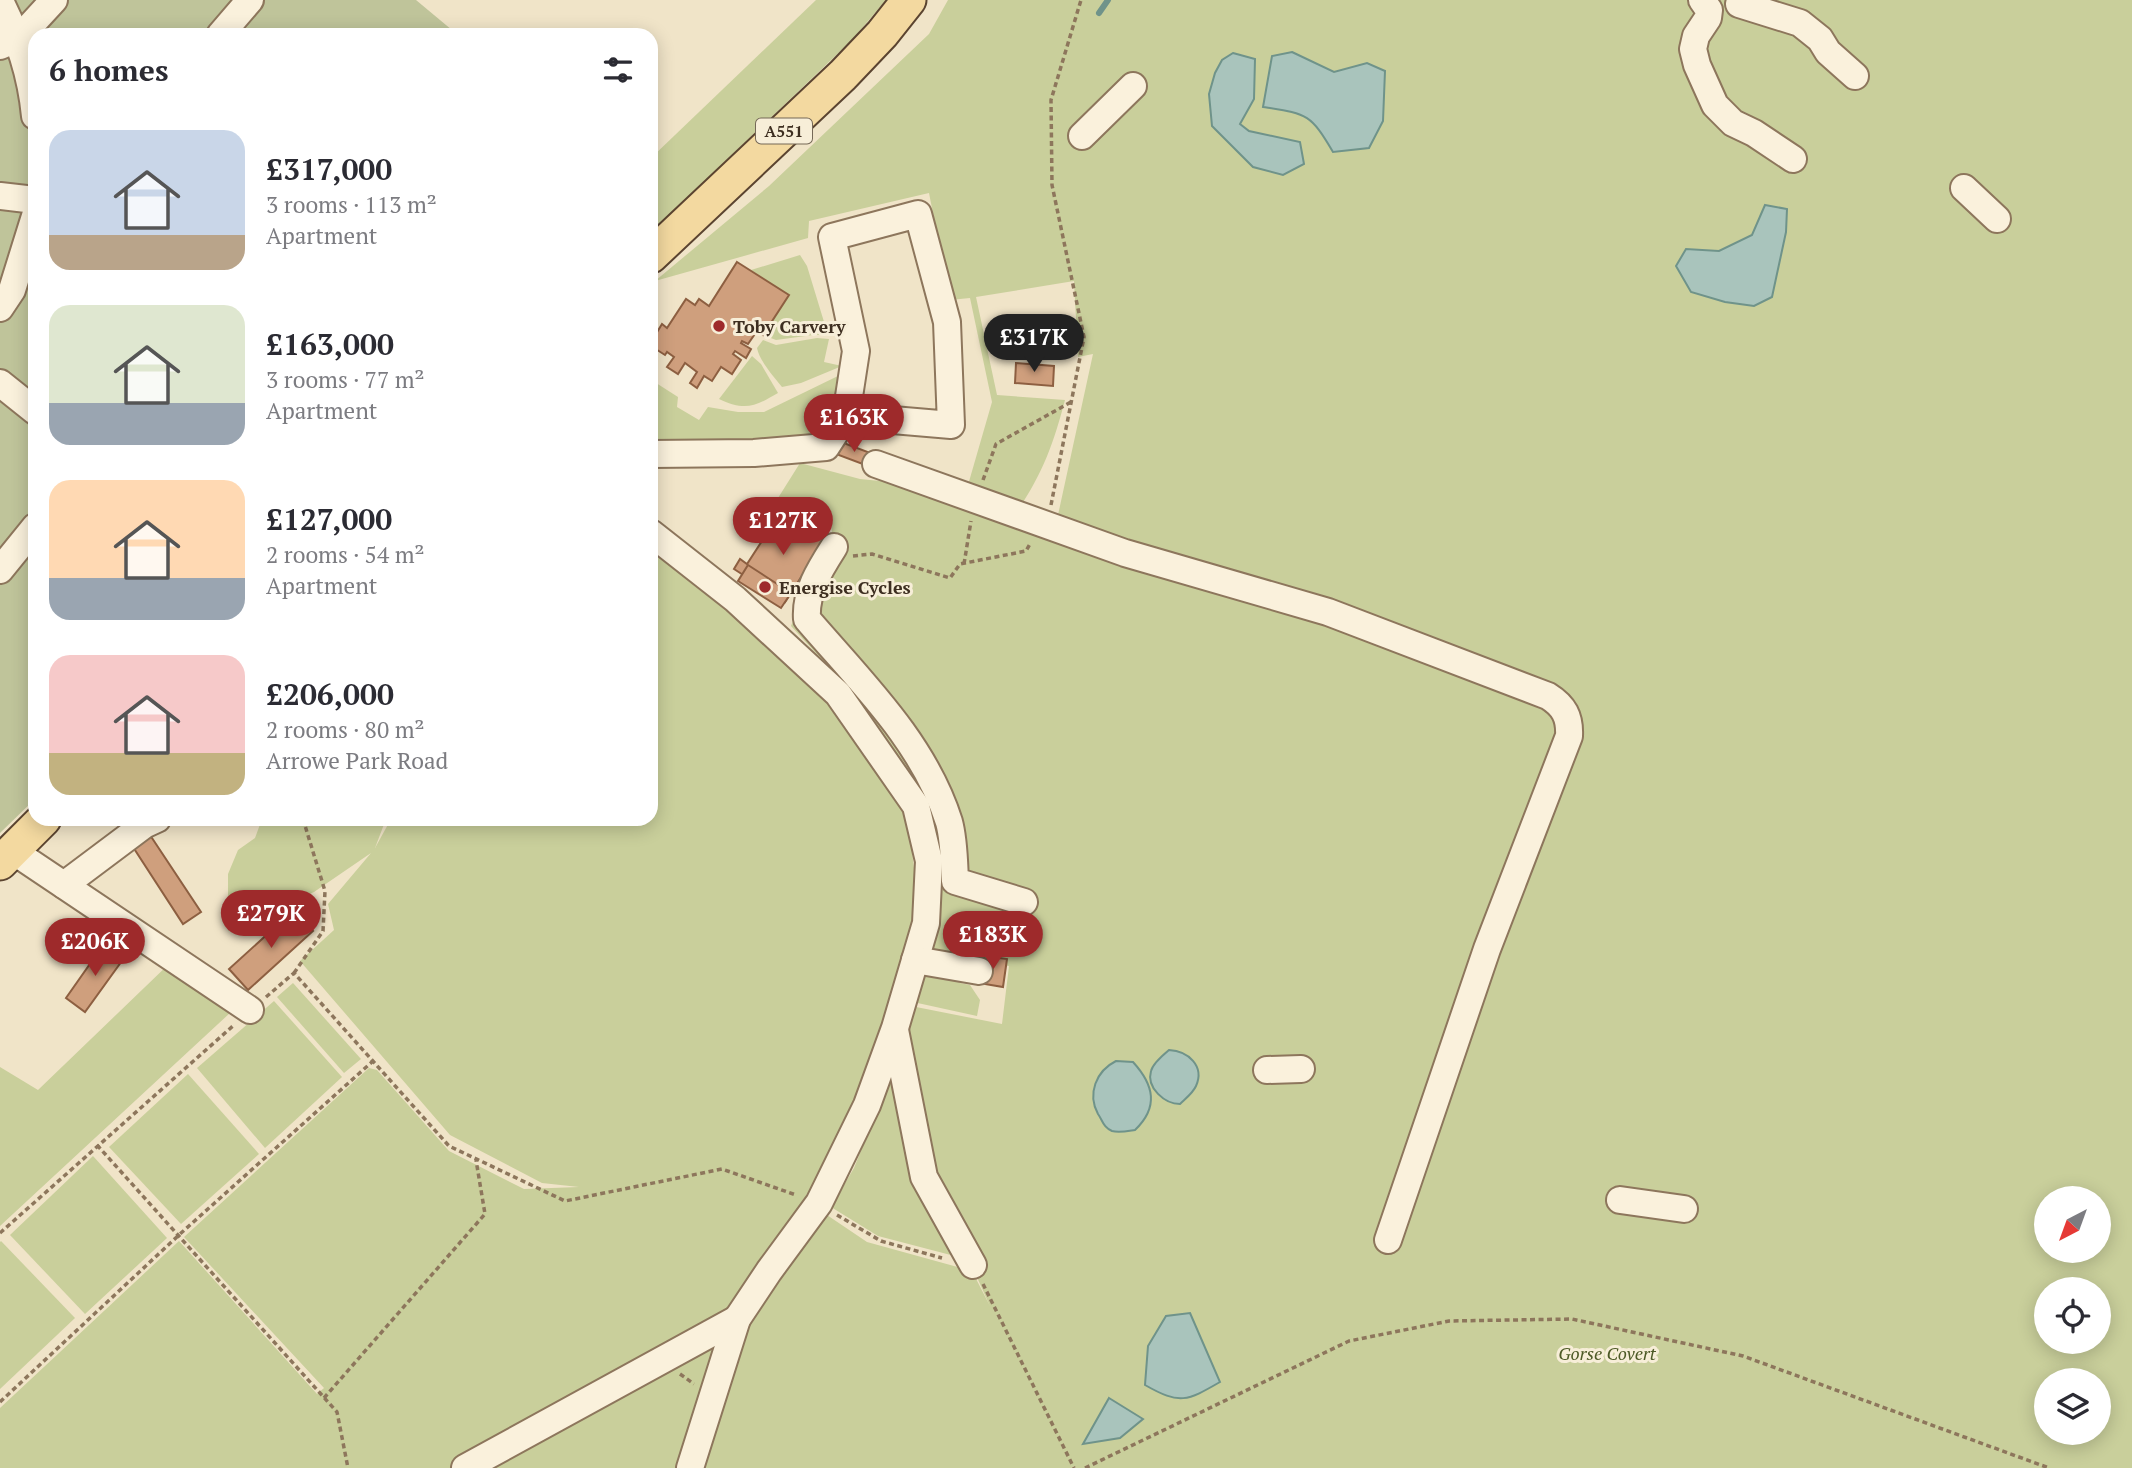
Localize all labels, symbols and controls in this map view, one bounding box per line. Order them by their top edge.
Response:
text: 6 homes [49,50,168,90]
icon: filters [599,51,637,89]
road number: A551 [756,119,812,144]
text: £317,000 [266,149,392,189]
icon: home [105,158,189,242]
text: 3 rooms · 113 m² [266,189,437,220]
text: Apartment [266,220,377,251]
place label: Toby Carvery [733,314,846,338]
pin: £317K [985,314,1083,374]
marker: Toby Carvery [711,318,727,334]
text: £317K [1000,321,1068,352]
text: £163,000 [266,324,394,364]
icon: home [105,333,189,417]
text: 3 rooms · 77 m² [266,364,425,395]
pin: £163K [805,394,903,454]
text: Apartment [266,395,377,426]
text: £163K [820,401,888,432]
pin: £127K [734,498,832,557]
text: £127,000 [266,499,392,539]
text: £127K [749,504,817,535]
icon: home [105,508,189,592]
text: 2 rooms · 54 m² [266,539,425,570]
text: Apartment [266,570,377,601]
place label: Energise Cycles [779,575,911,599]
marker: Energise Cycles [757,579,773,595]
text: £206,000 [266,674,394,714]
icon: home [105,683,189,767]
text: 2 rooms · 80 m² [266,714,425,745]
text: Arrowe Park Road [266,745,448,776]
pin: £279K [222,890,320,950]
text: £279K [237,897,305,928]
pin: £183K [944,912,1042,971]
pin: £206K [46,918,144,978]
text: £183K [959,918,1027,949]
text: £206K [61,925,129,956]
north arrow [2034,1186,2110,1264]
map controls [2034,1186,2111,1445]
button: locate [2034,1277,2111,1354]
park label: Gorse Covert [1558,1341,1657,1365]
button: layers [2034,1368,2111,1445]

